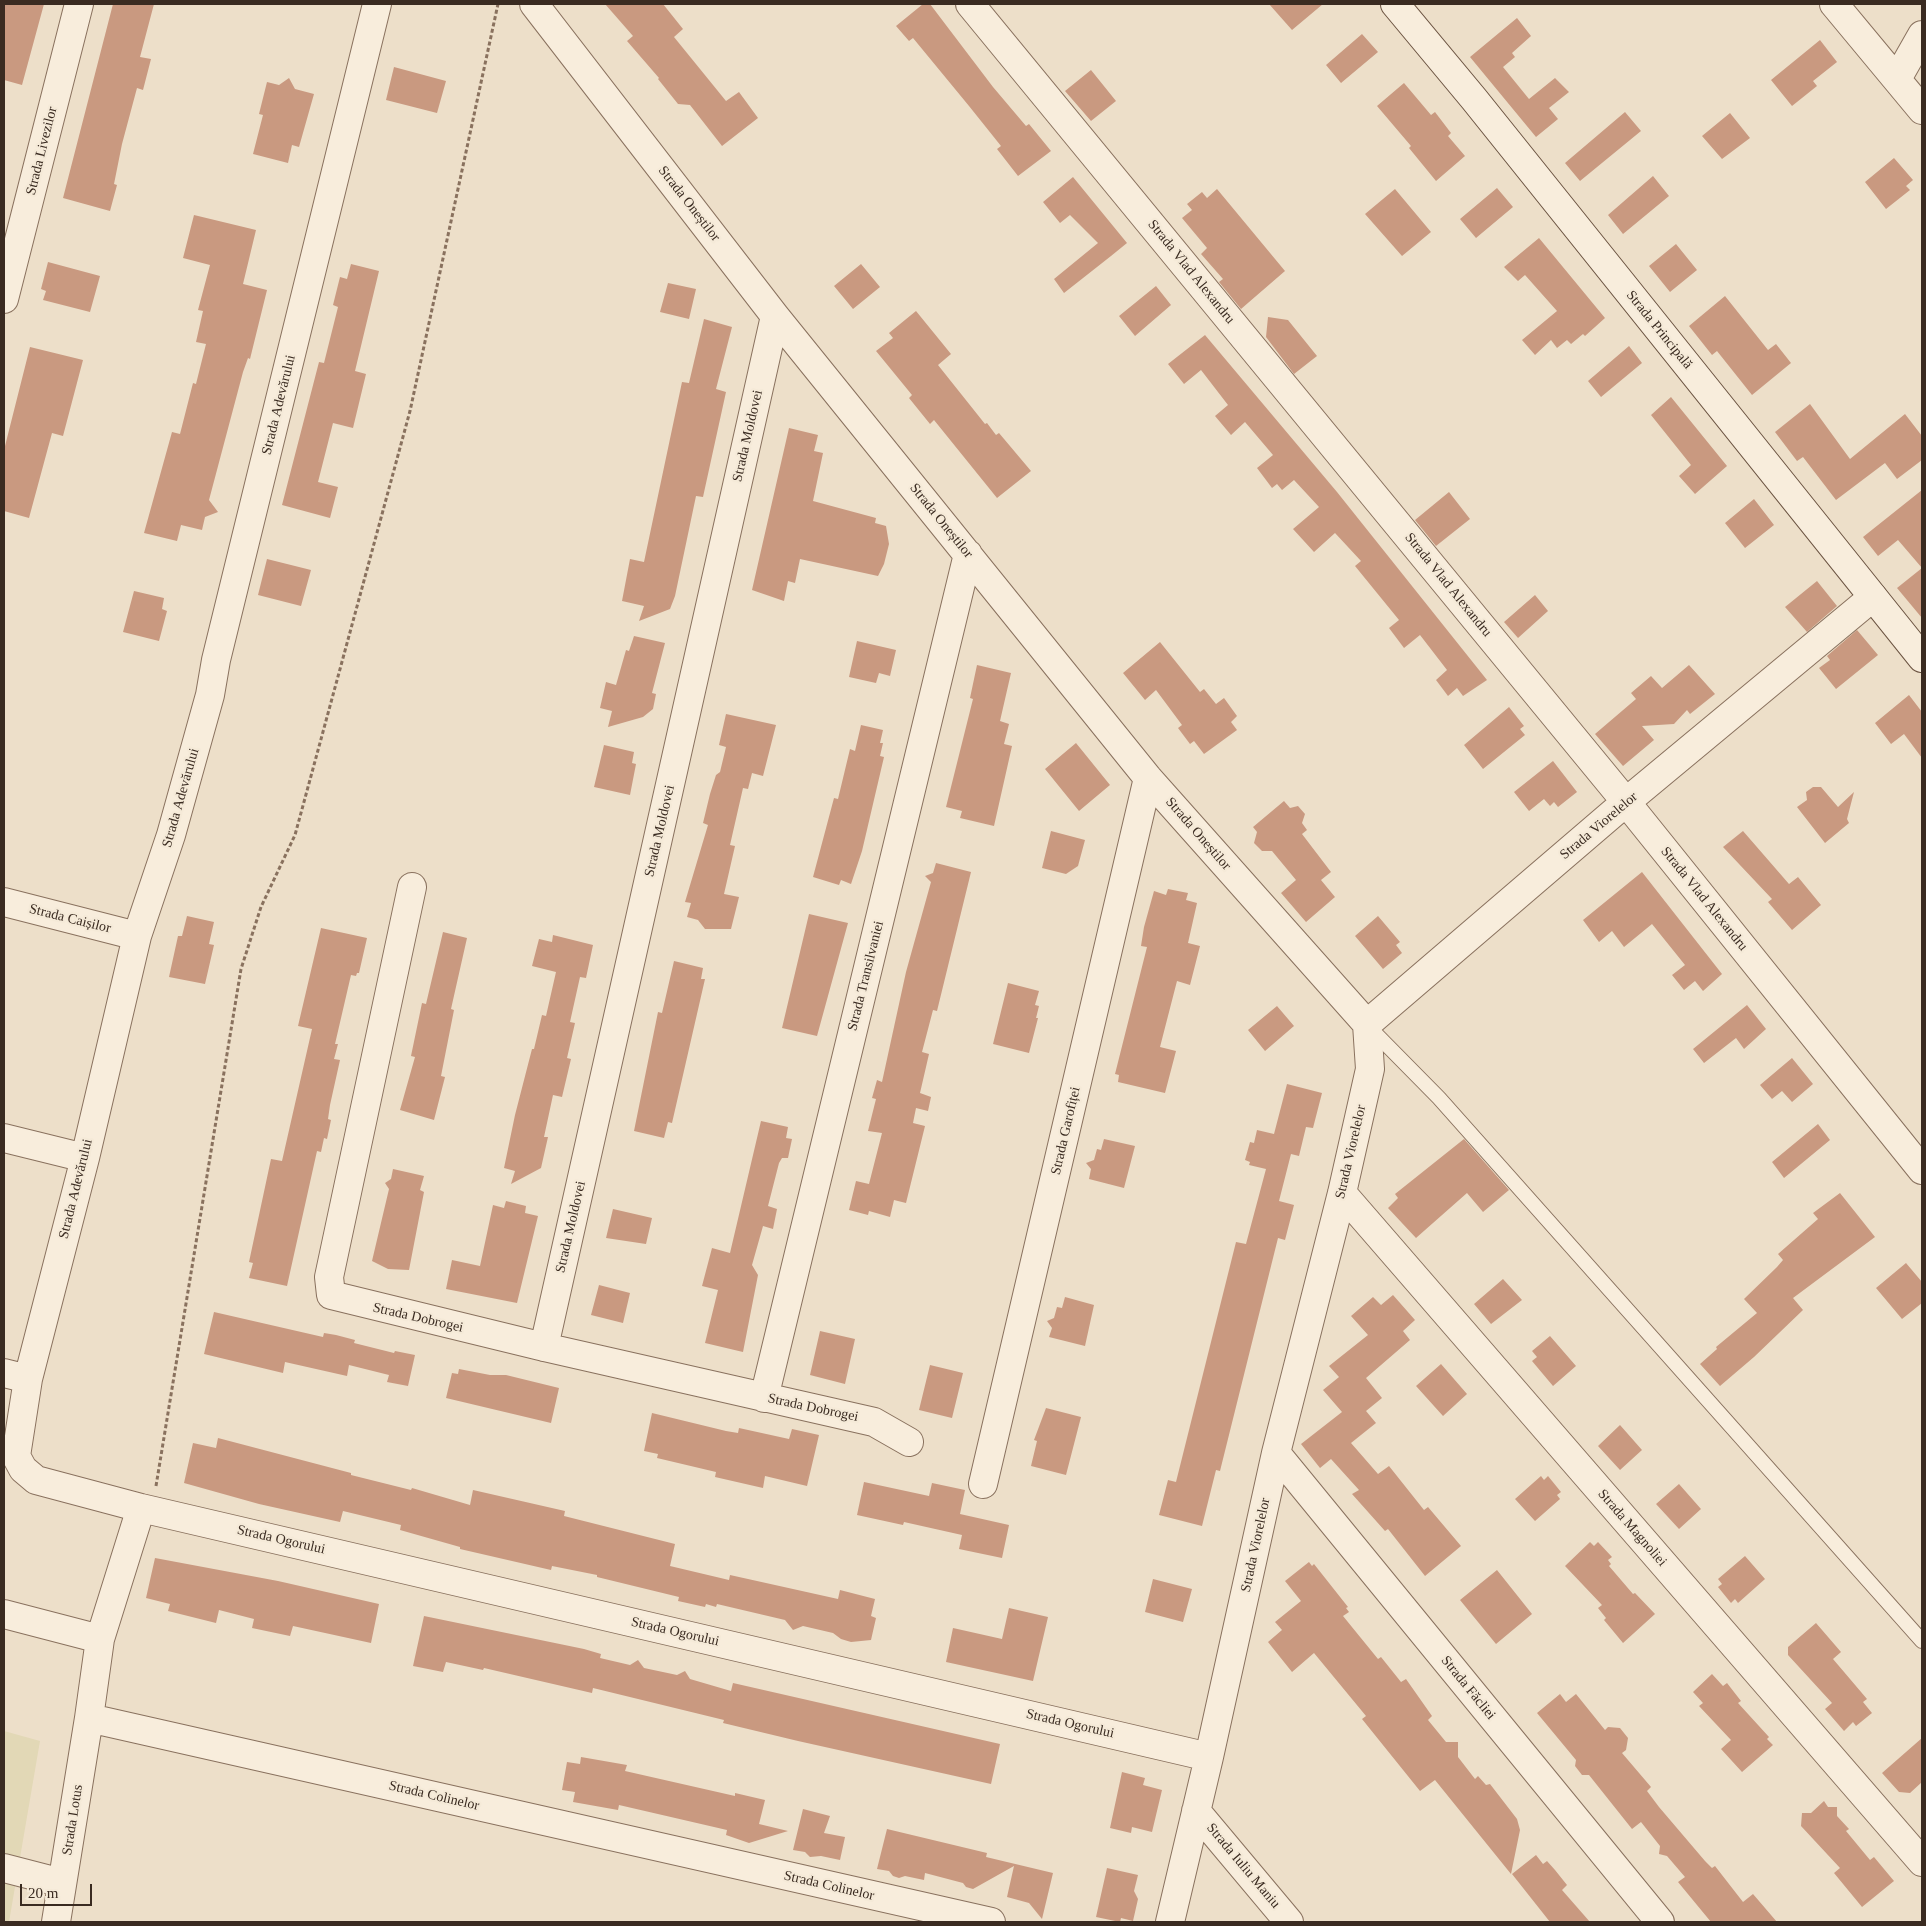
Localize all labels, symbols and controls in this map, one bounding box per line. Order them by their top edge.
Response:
street label: Strada Livezilor [23,105,61,197]
street label: Strada Oneștilor [654,163,724,245]
street label: Strada Vlad Alexandru [1144,217,1238,327]
street label: Strada Principală [1622,287,1696,373]
street label: Strada Adevărului [258,353,300,457]
street label: Strada Moldovei [729,388,767,484]
street label: Strada Oneștilor [906,480,976,562]
street label: Strada Vlad Alexandru [1401,530,1495,640]
street label: Strada Adevărului [159,747,203,849]
street label: Strada Moldovei [641,783,679,879]
street label: Strada Viorelelor [1557,789,1641,863]
street label: Strada Oneștilor [1162,794,1234,874]
street label: Strada Vlad Alexandru [1657,844,1751,954]
street label: Strada Caișilor [27,901,113,937]
street label: Strada Transilvaniei [844,919,888,1033]
street label: Strada Garofiței [1048,1085,1084,1177]
street label: Strada Viorelelor [1332,1103,1370,1201]
street label: Strada Adevărului [55,1137,97,1241]
street label: Strada Moldovei [552,1179,590,1275]
street label: Strada Dobrogei [371,1299,465,1337]
street label: Strada Dobrogei [766,1390,860,1426]
street label: Strada Magnoliei [1594,1486,1670,1570]
street label: Strada Viorelelor [1238,1496,1274,1594]
street label: Strada Ogorului [235,1522,327,1558]
street label: Strada Ogorului [629,1614,721,1650]
street label: Strada Făcliei [1437,1653,1499,1723]
street label: Strada Ogorului [1024,1706,1116,1742]
street label: Strada Colinelor [387,1777,481,1815]
street label: Strada Lotus [59,1784,87,1856]
street label: Strada Iuliu Maniu [1203,1820,1283,1912]
street label: Strada Colinelor [782,1867,876,1905]
scale bar [22,1874,95,1906]
text: 20 m [28,1885,58,1901]

